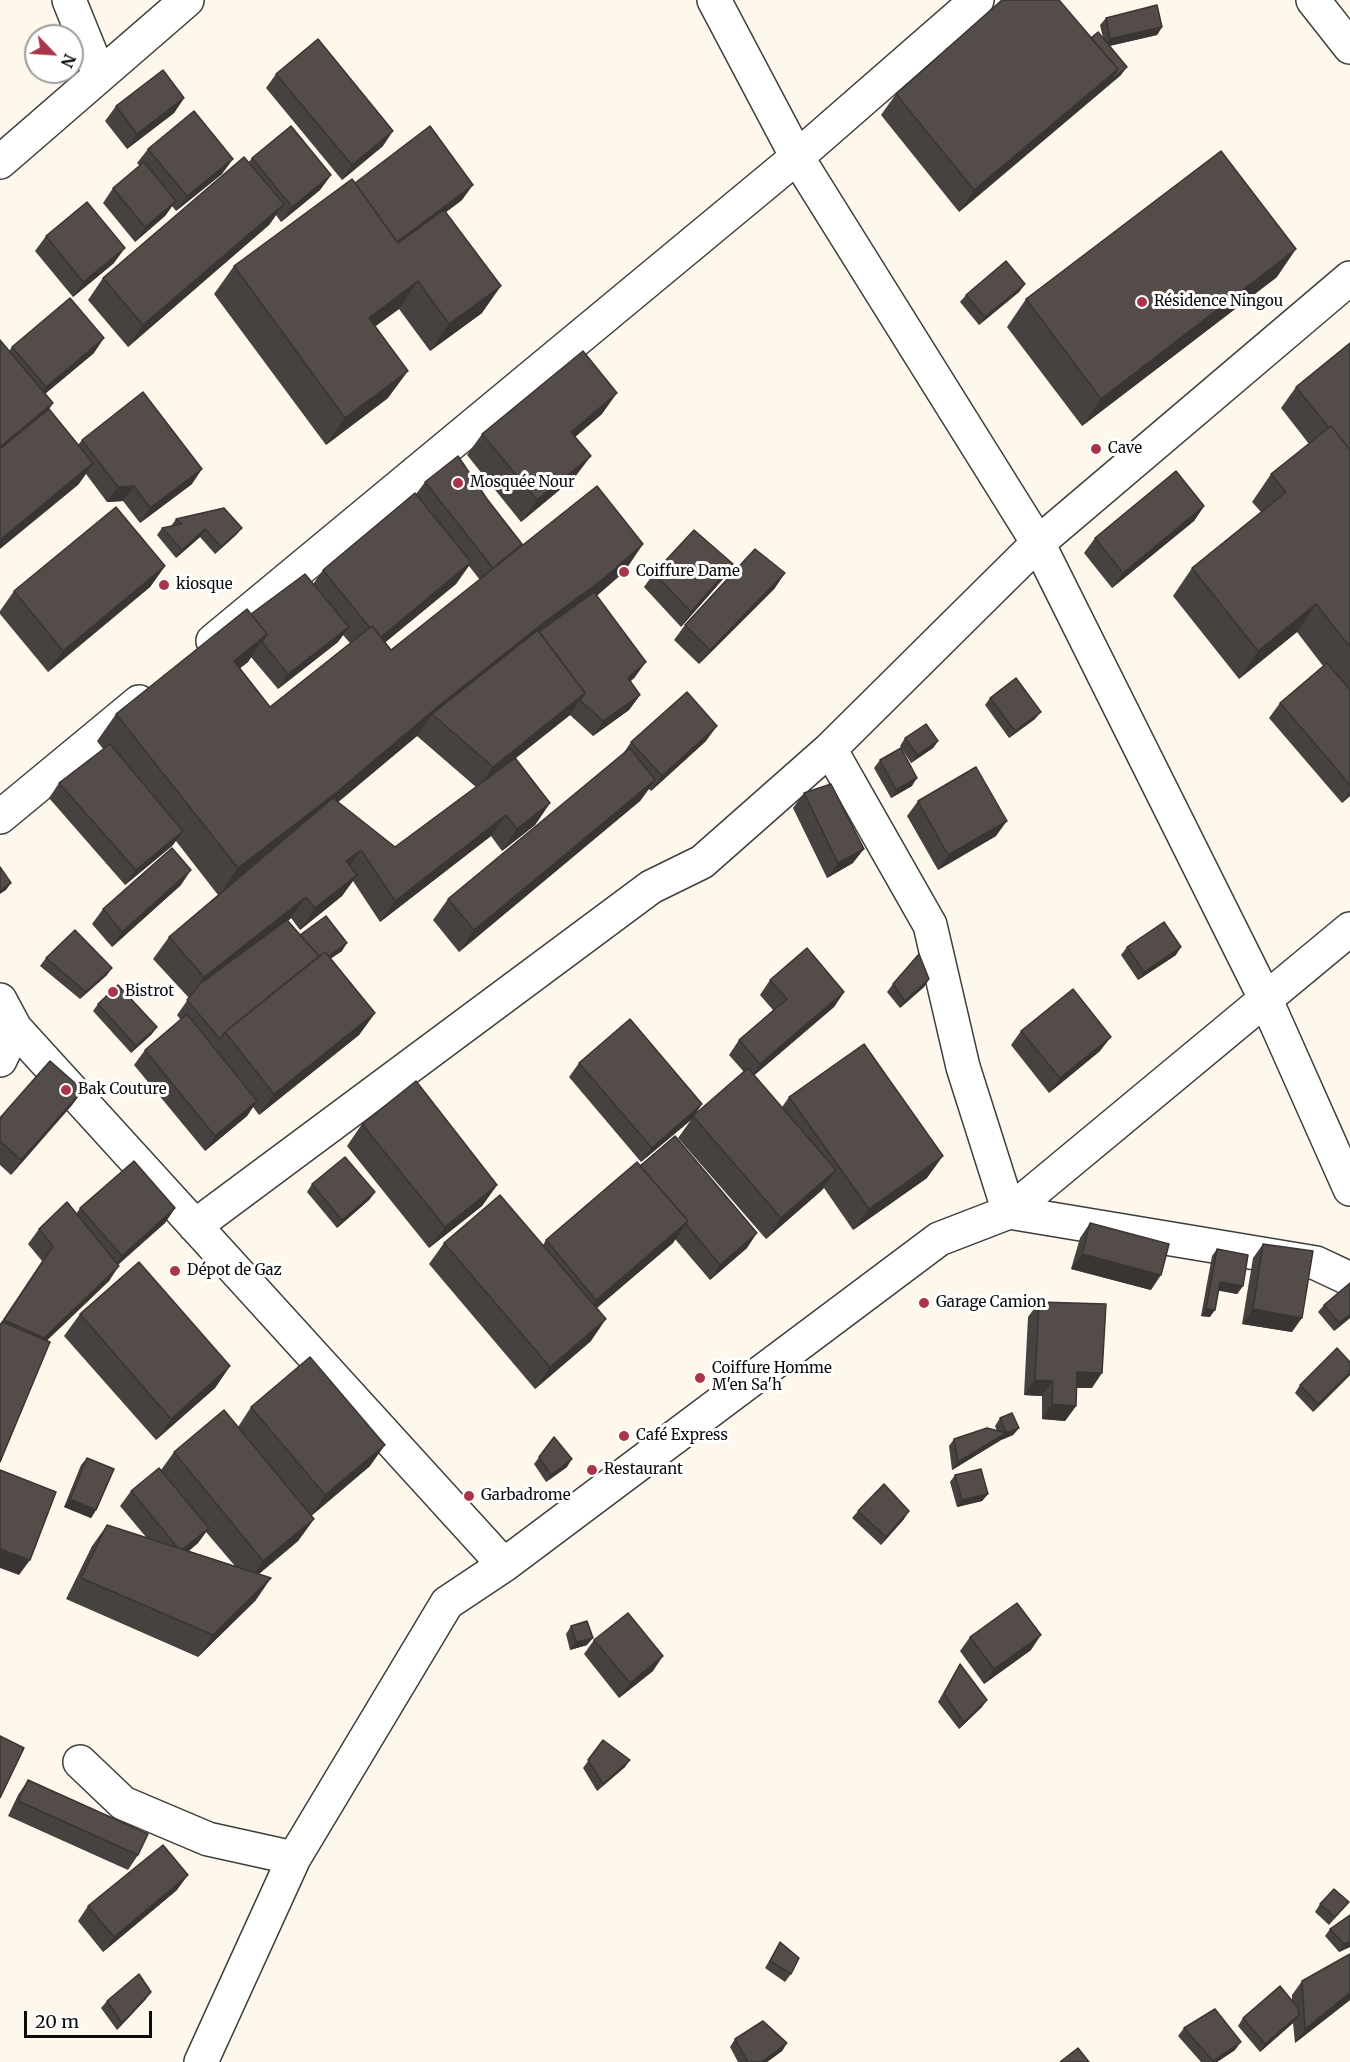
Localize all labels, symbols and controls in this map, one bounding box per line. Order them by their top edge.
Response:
north arrow [24,24,84,84]
text: N [57,51,80,71]
place label: Résidence Ningou [1154,293,1283,311]
marker: Résidence Ningou [1135,295,1149,309]
place label: Cave [1108,440,1142,458]
marker: Cave [1089,442,1103,456]
place label: Mosquée Nour [470,474,575,492]
marker: Mosquée Nour [451,476,465,490]
place label: Coiffure Dame [636,563,740,581]
marker: Coiffure Dame [617,565,631,579]
place label: kiosque [176,576,233,594]
marker: kiosque [157,578,171,592]
place label: Bistrot [125,983,174,1001]
marker: Bistrot [106,985,120,999]
place label: Bak Couture [78,1081,167,1099]
marker: Bak Couture [59,1083,73,1097]
place label: Dépot de Gaz [187,1262,282,1280]
marker: Dépot de Gaz [168,1264,182,1278]
place label: Garage Camion [936,1294,1046,1312]
marker: Garage Camion [917,1296,931,1310]
place label: Coiffure Homme M'en Sa'h [712,1360,832,1395]
marker: Coiffure Homme M'en Sa'h [693,1371,707,1385]
place label: Café Express [636,1427,728,1445]
marker: Café Express [617,1429,631,1443]
place label: Restaurant [604,1461,683,1479]
marker: Restaurant [585,1463,599,1477]
place label: Garbadrome [481,1487,571,1505]
marker: Garbadrome [462,1489,476,1503]
scale bar [27,1999,154,2037]
text: 20 m [35,2010,79,2033]

